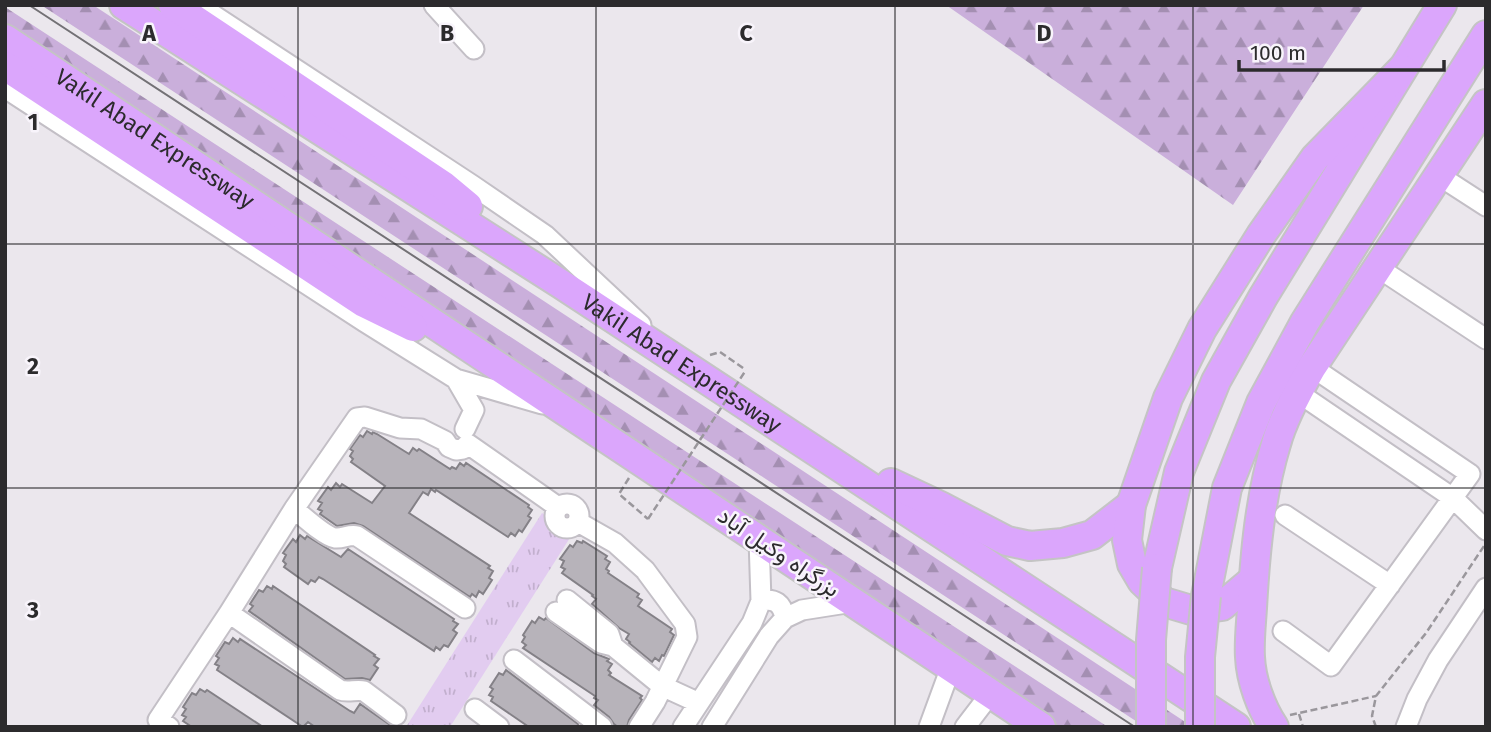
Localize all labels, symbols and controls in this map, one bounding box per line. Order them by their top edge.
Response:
text: A [141,19,156,47]
text: B [440,19,454,47]
text: C [739,19,753,47]
text: D [1037,19,1052,47]
scale bar [1239,28,1444,72]
text: 100 m [1250,40,1306,66]
street label: Vakil Abad Expressway [50,62,260,215]
text: 1 [28,108,38,136]
street label: Vakil Abad Expressway [577,288,788,439]
text: 2 [27,352,39,380]
street label: بزرگراه وکیل آباد [712,501,845,604]
text: 3 [26,596,39,624]

